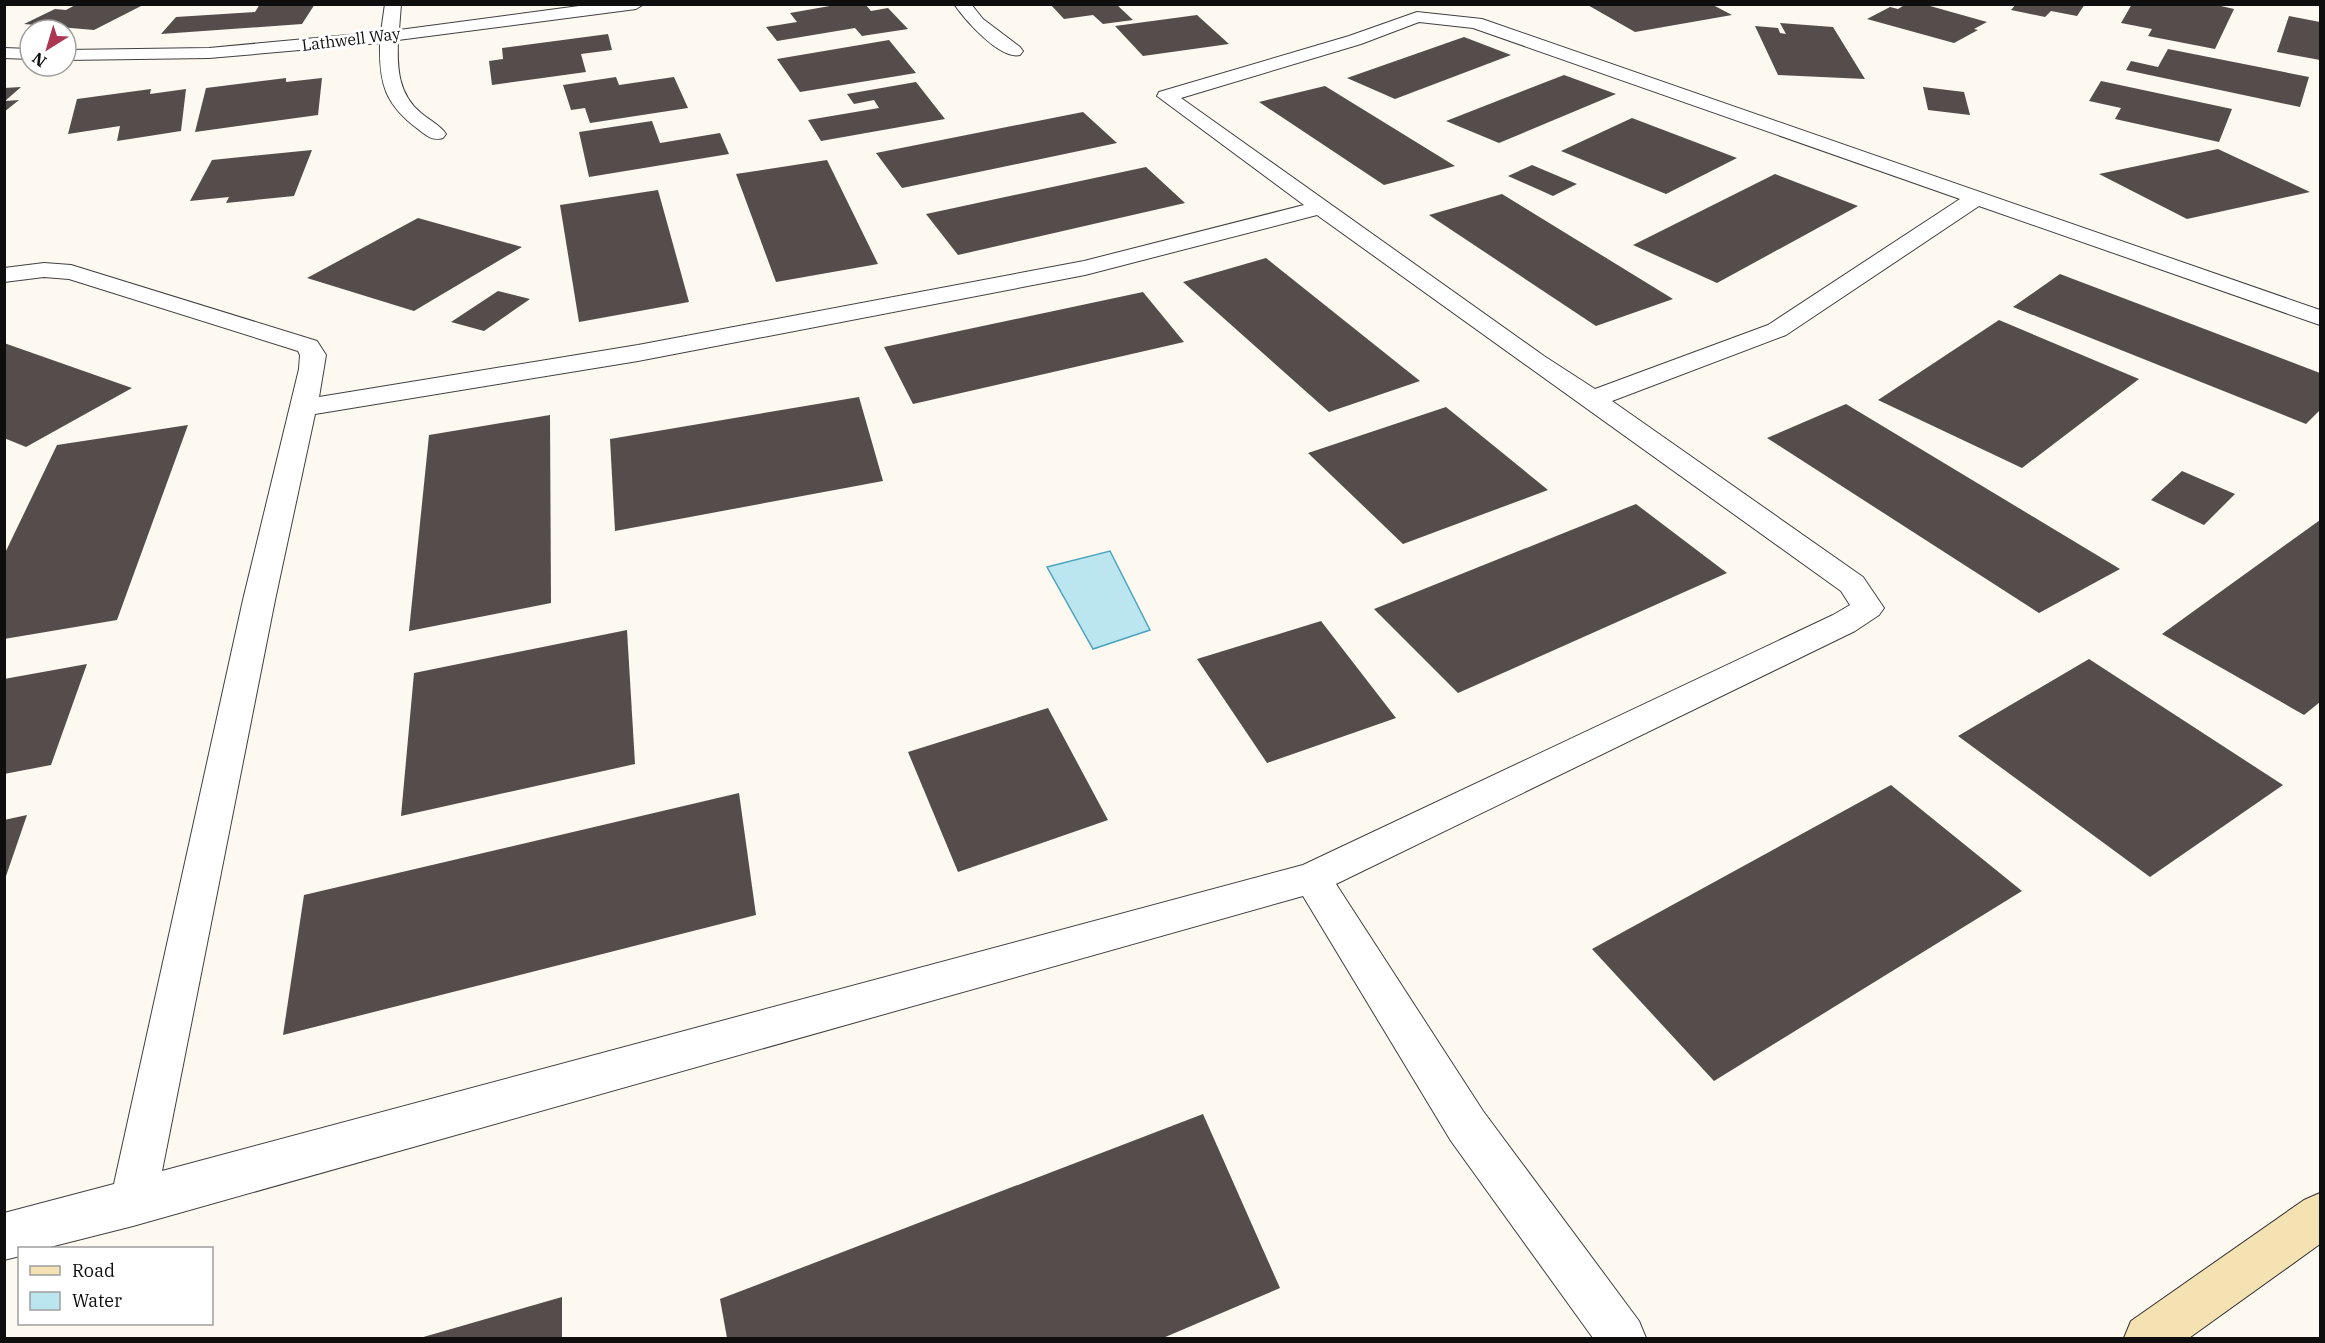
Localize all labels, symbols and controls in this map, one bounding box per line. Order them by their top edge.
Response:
north arrow [18,18,78,78]
street label: Lathwell Way [300,23,402,55]
text: N [28,48,50,72]
legend [18,1247,213,1325]
text: Road [72,1259,115,1282]
text: Water [72,1289,122,1312]

